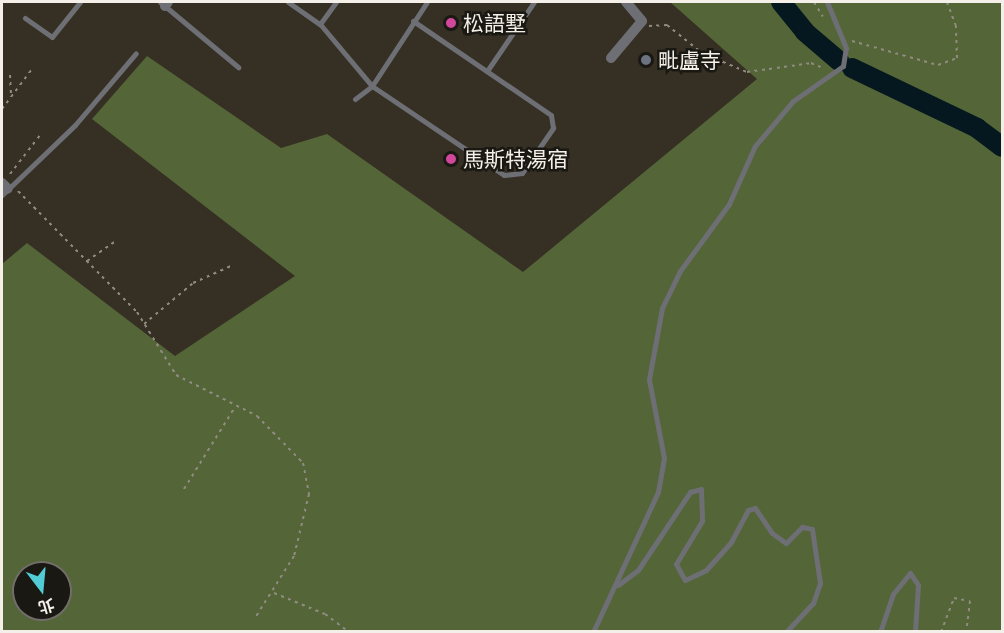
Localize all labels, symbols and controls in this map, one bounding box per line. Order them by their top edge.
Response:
place label: 松語墅 [463,10,526,36]
marker: 松語墅 [444,16,458,30]
place label: 毗盧寺 [658,47,721,73]
marker: 毗盧寺 [639,53,653,67]
place label: 馬斯特湯宿 [463,146,568,172]
marker: 馬斯特湯宿 [444,152,458,166]
north arrow [12,561,72,621]
text: 北 [36,596,57,618]

